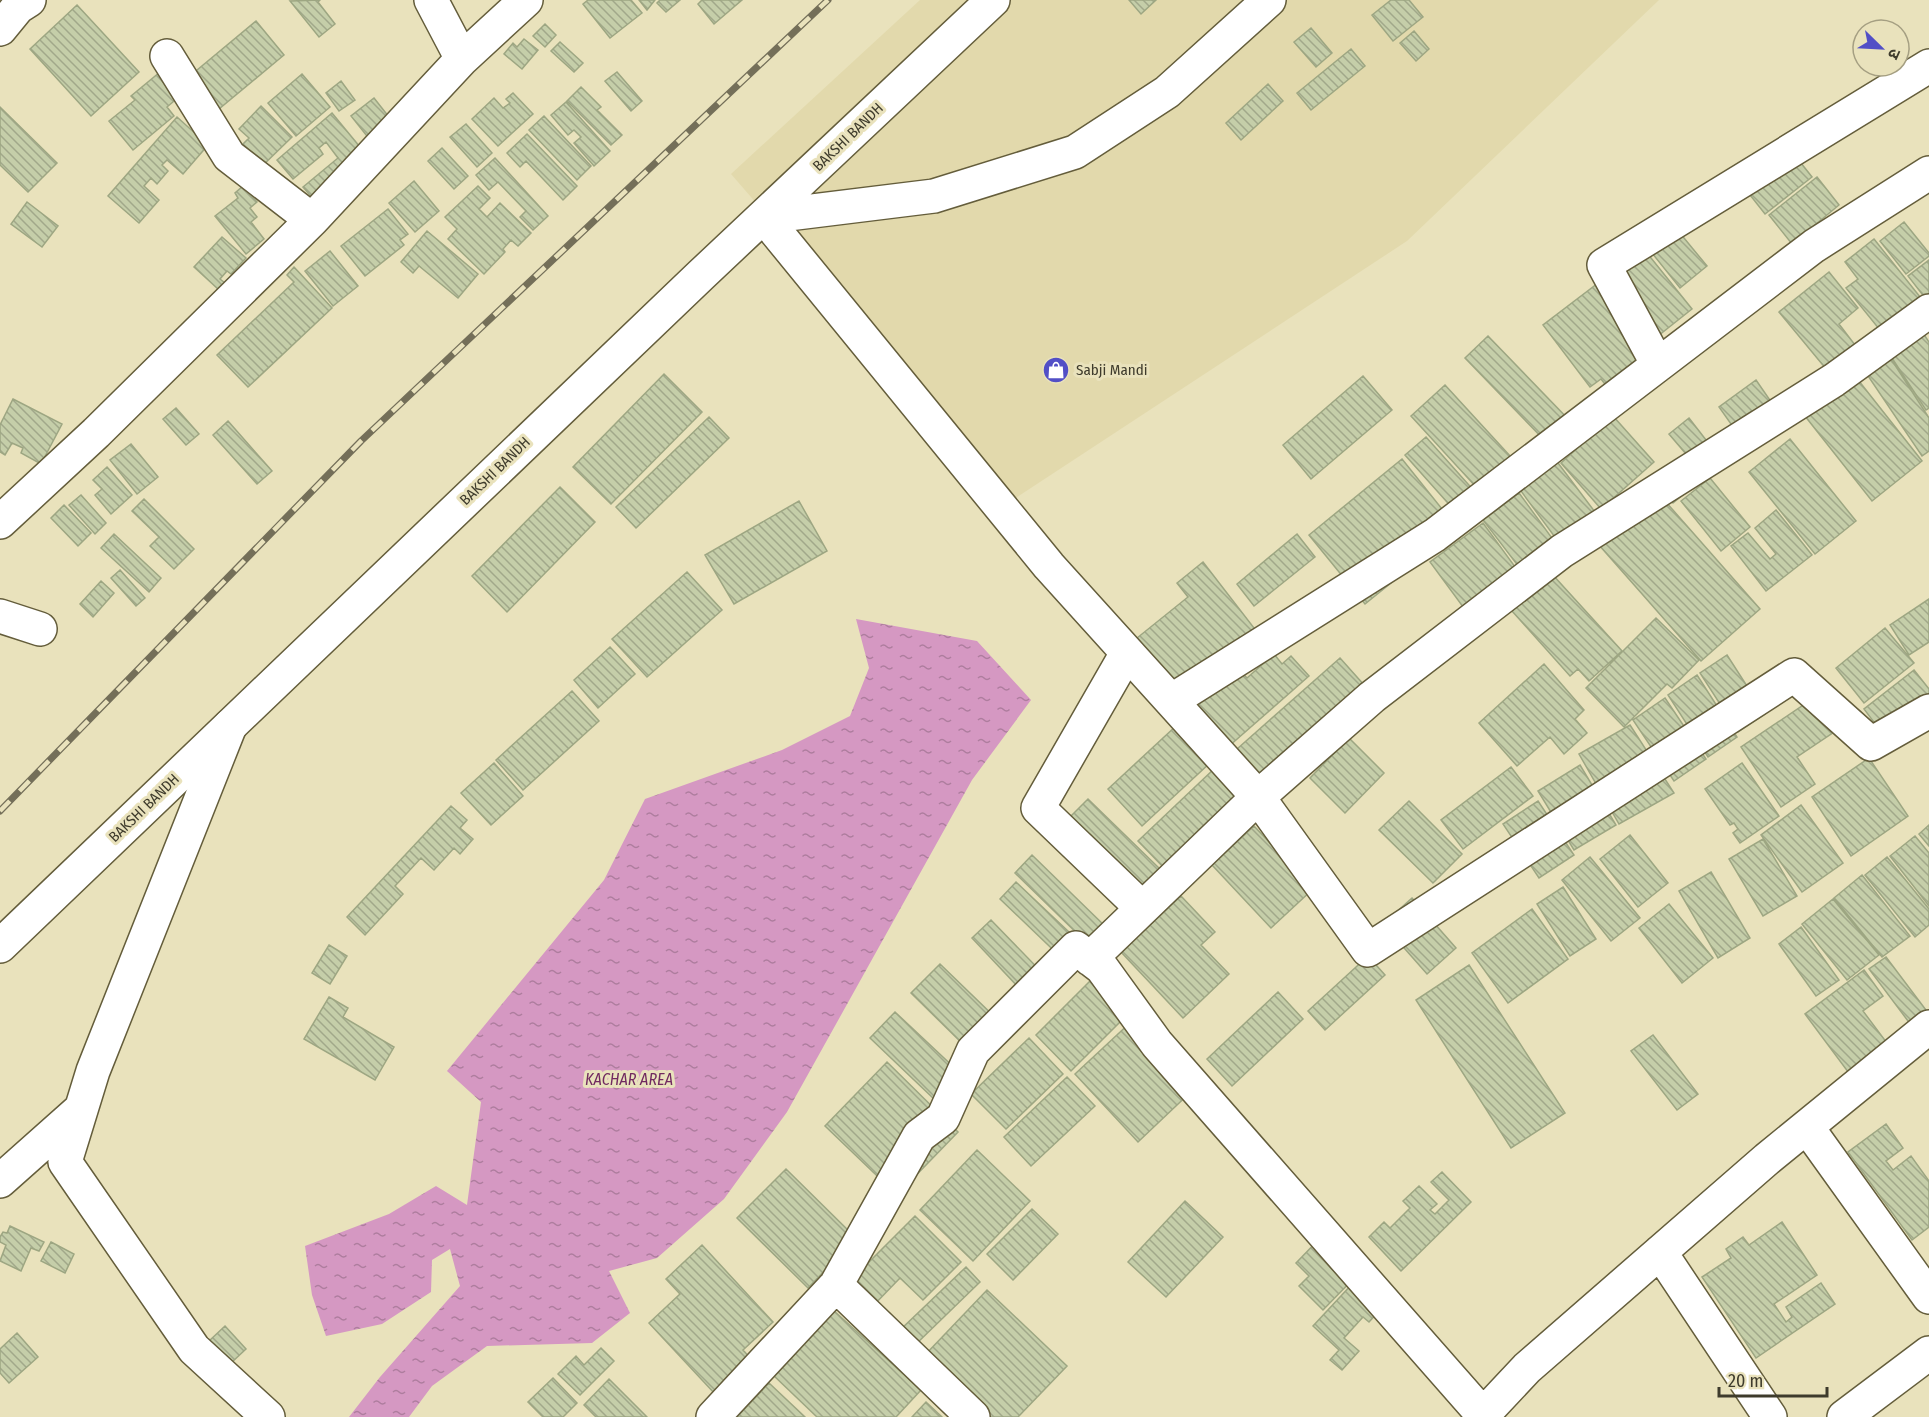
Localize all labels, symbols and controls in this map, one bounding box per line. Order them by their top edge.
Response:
north arrow [1851,18,1911,78]
text: उ [1883,46,1905,63]
street label: BAKSHI BANDH [809,99,887,175]
shop icon: Sabji Mandi [1041,355,1071,385]
place label: Sabji Mandi [1076,361,1148,379]
street label: BAKSHI BANDH [456,433,534,509]
street label: BAKSHI BANDH [105,770,183,846]
water label: KACHAR AREA [585,1070,673,1089]
scale bar [1719,1360,1827,1398]
text: 20 m [1728,1370,1763,1392]

